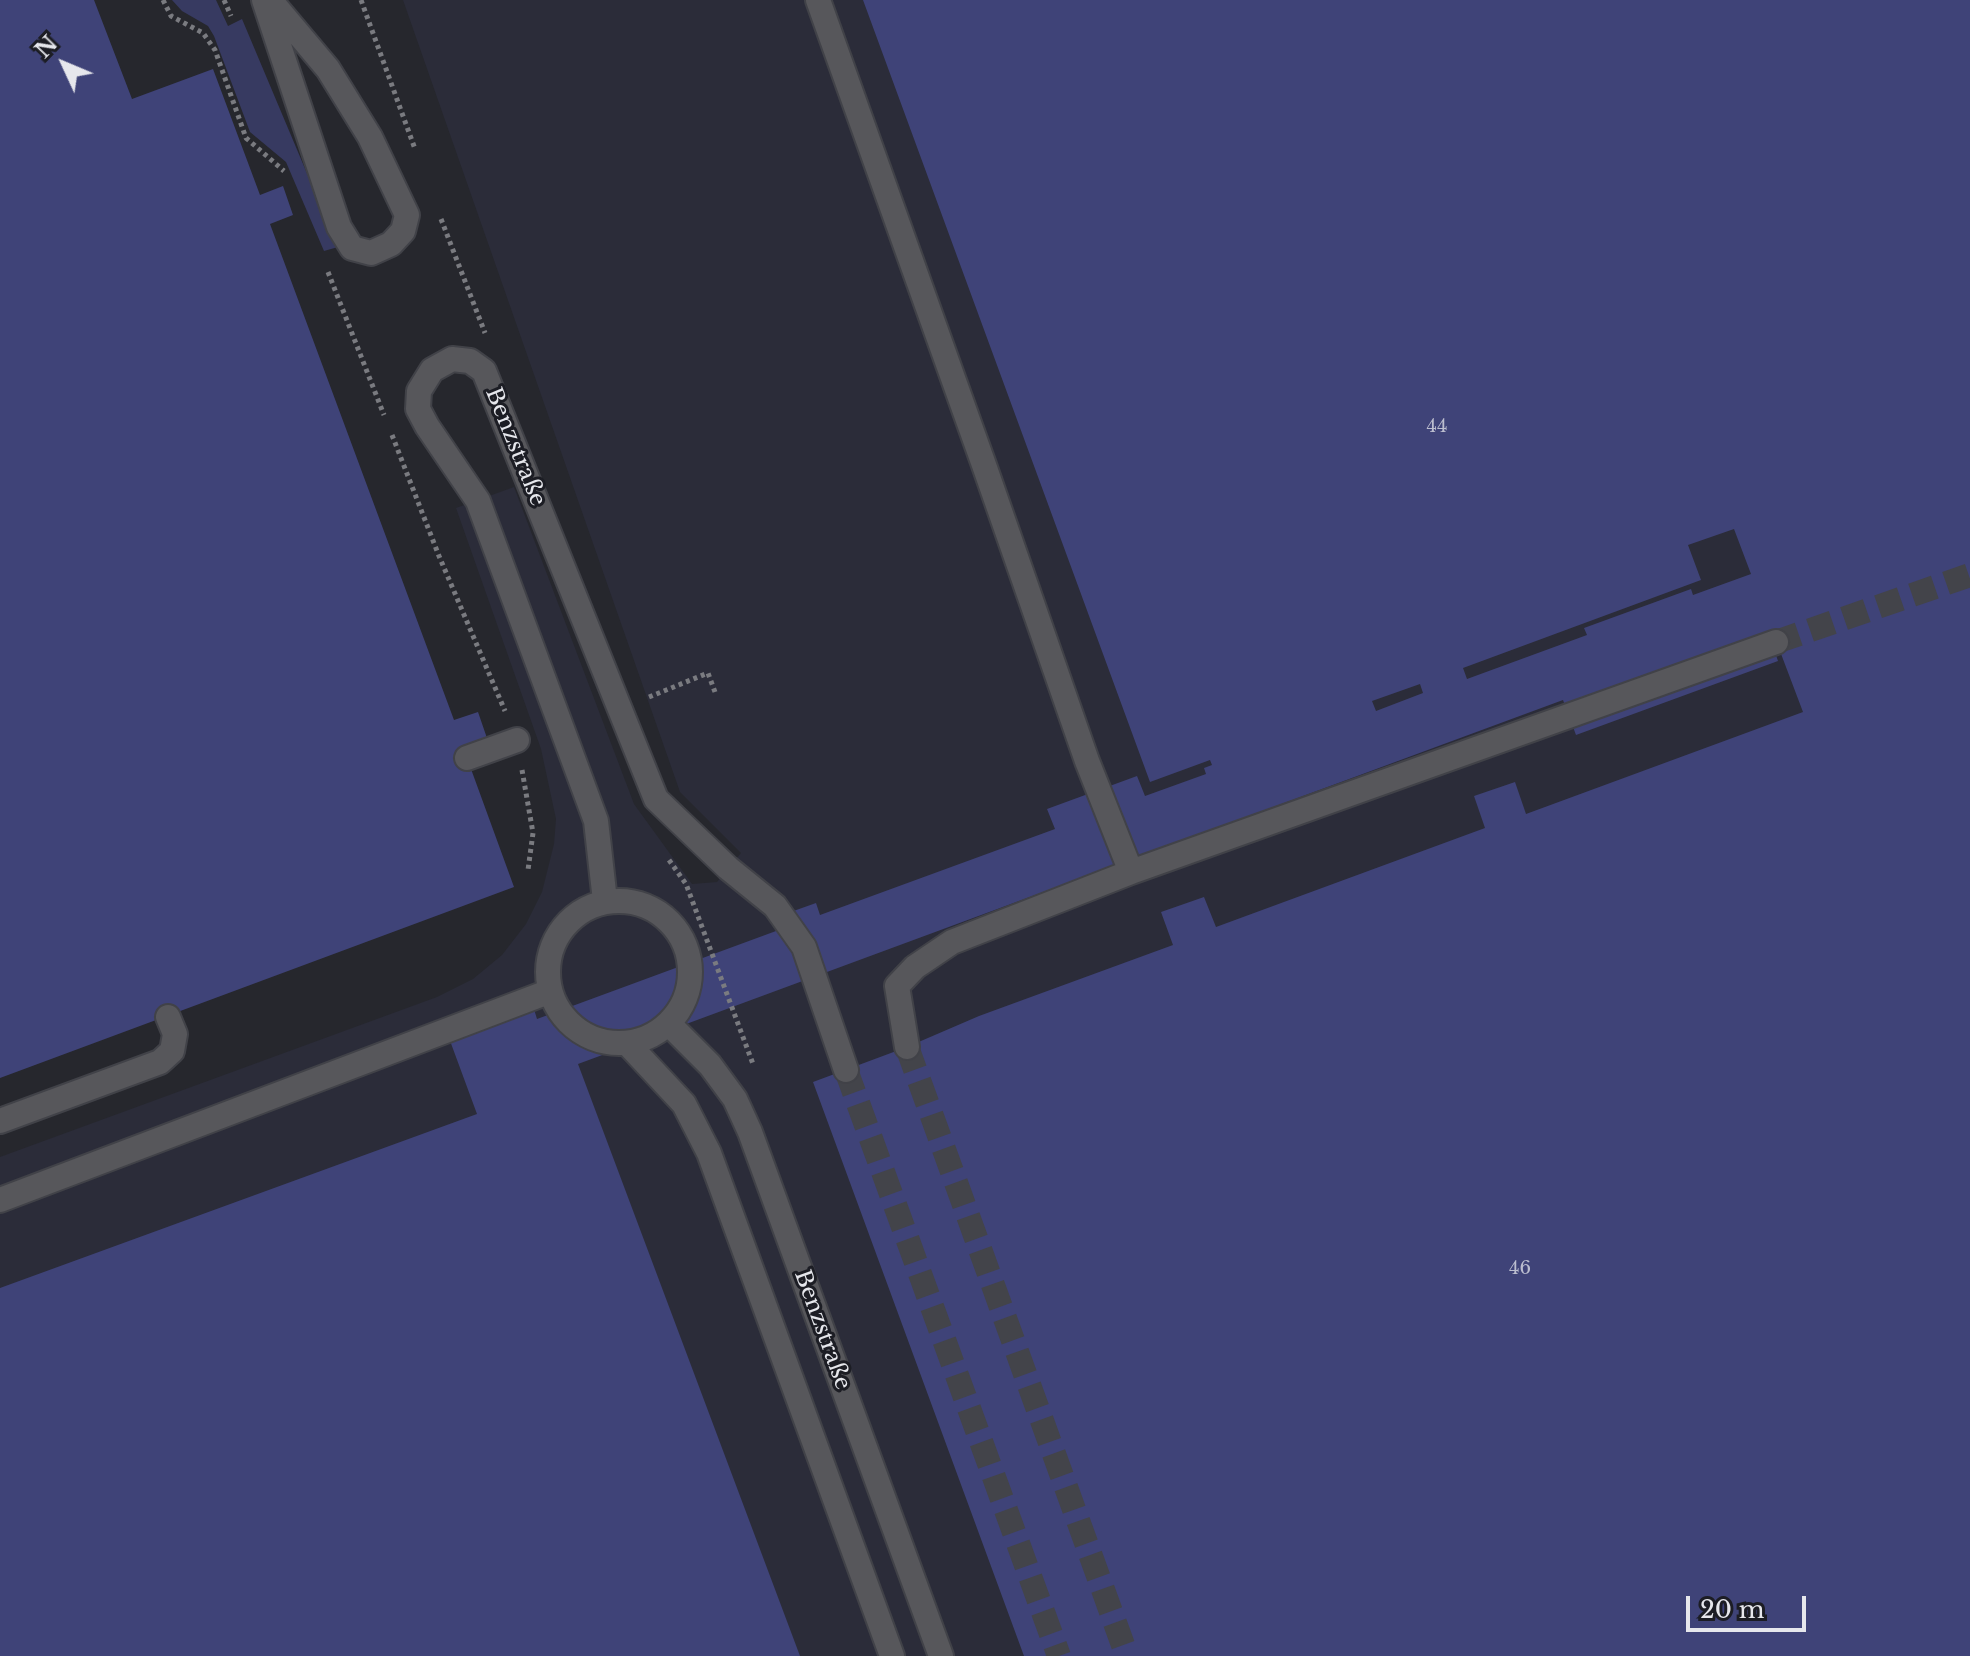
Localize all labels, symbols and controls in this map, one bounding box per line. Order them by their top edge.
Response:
north arrow [24,24,104,104]
text: N [29,30,63,64]
street label: Benzstraße [479,384,551,510]
house number: 44 [1426,416,1448,438]
house number: 46 [1509,1258,1531,1280]
street label: Benzstraße [788,1267,856,1393]
scale bar [1690,1580,1810,1630]
text: 20 m [1700,1595,1765,1624]

